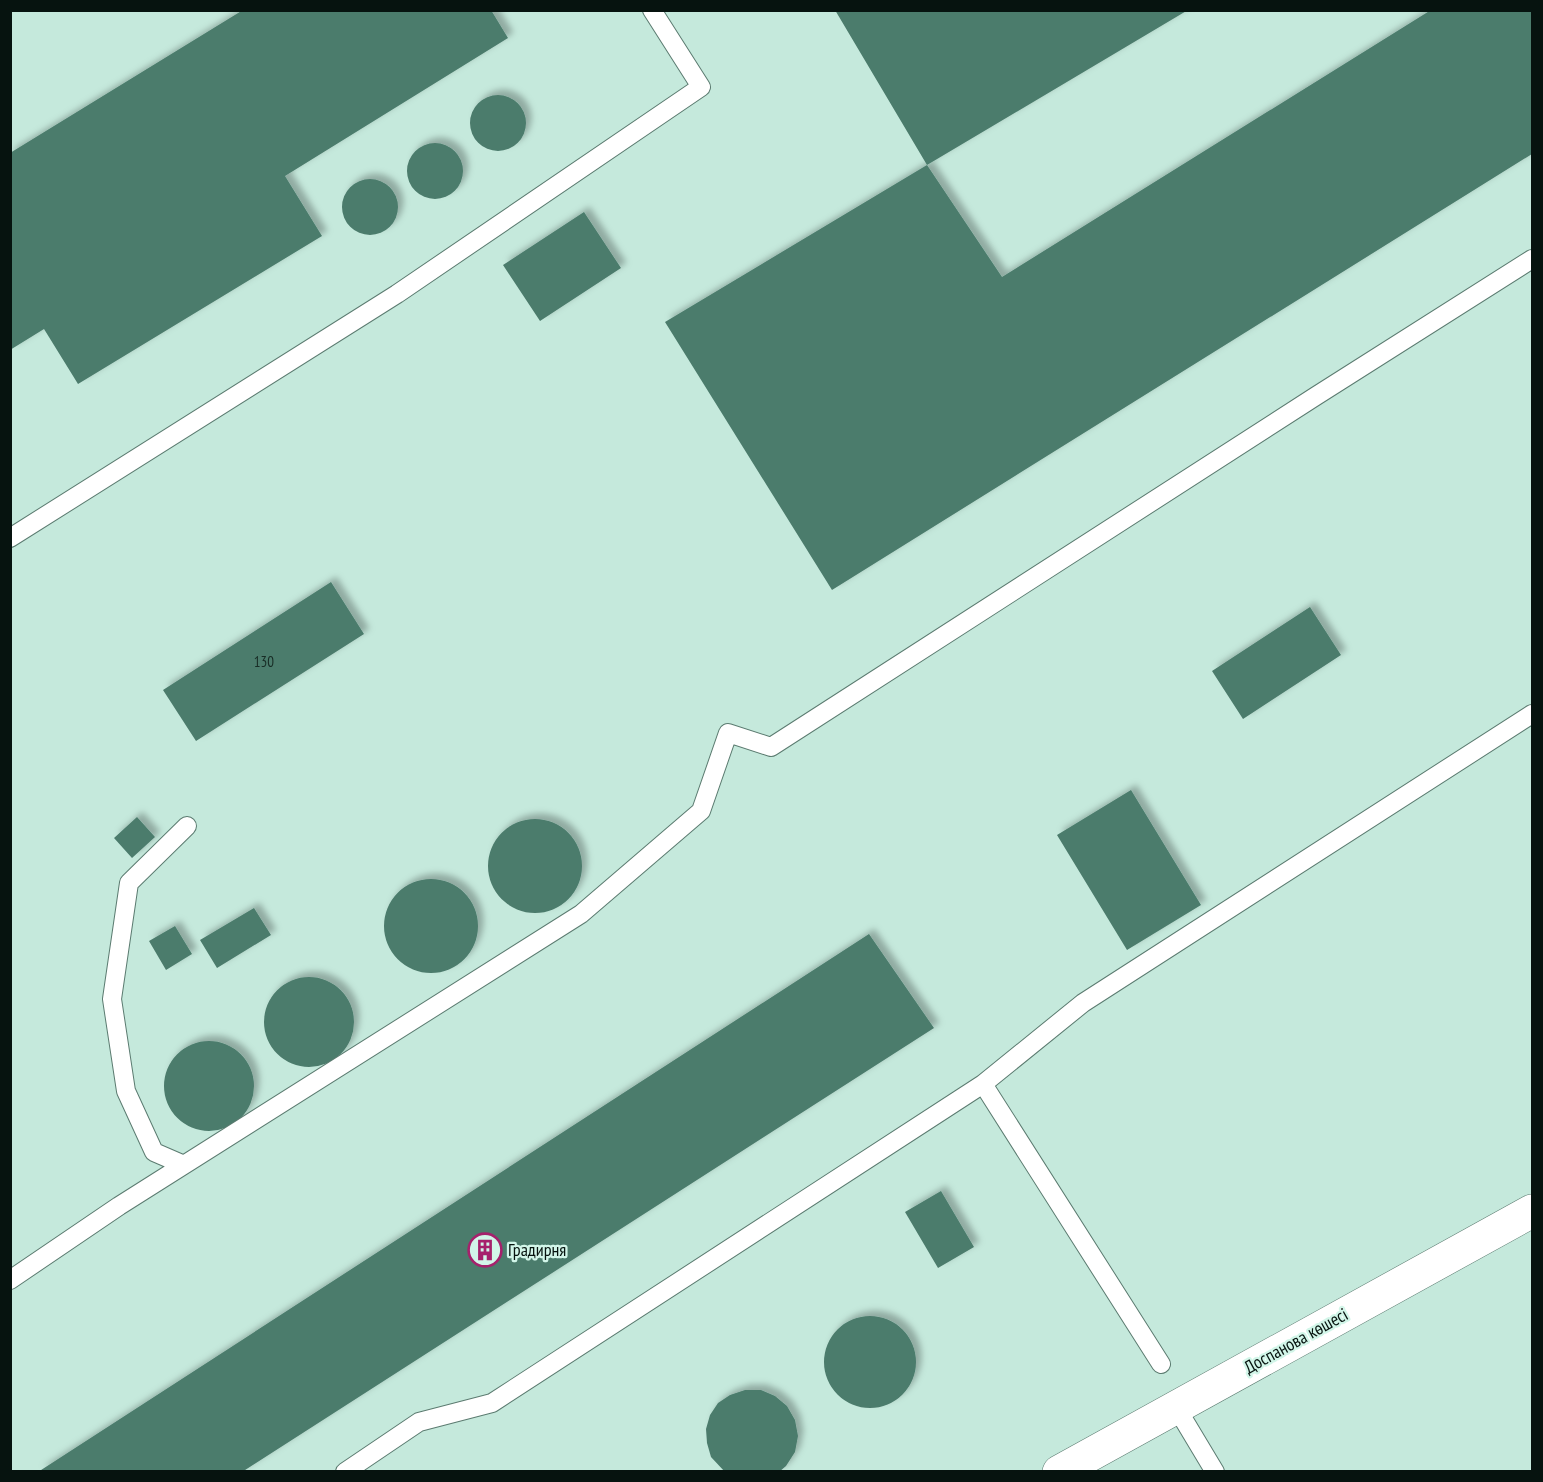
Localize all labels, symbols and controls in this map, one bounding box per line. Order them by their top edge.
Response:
house number: 130 [254,652,274,671]
building icon: Градирня [467,1232,503,1268]
place label: Градирня [508,1238,566,1261]
street label: Доспанова көшесі [1240,1303,1352,1379]

